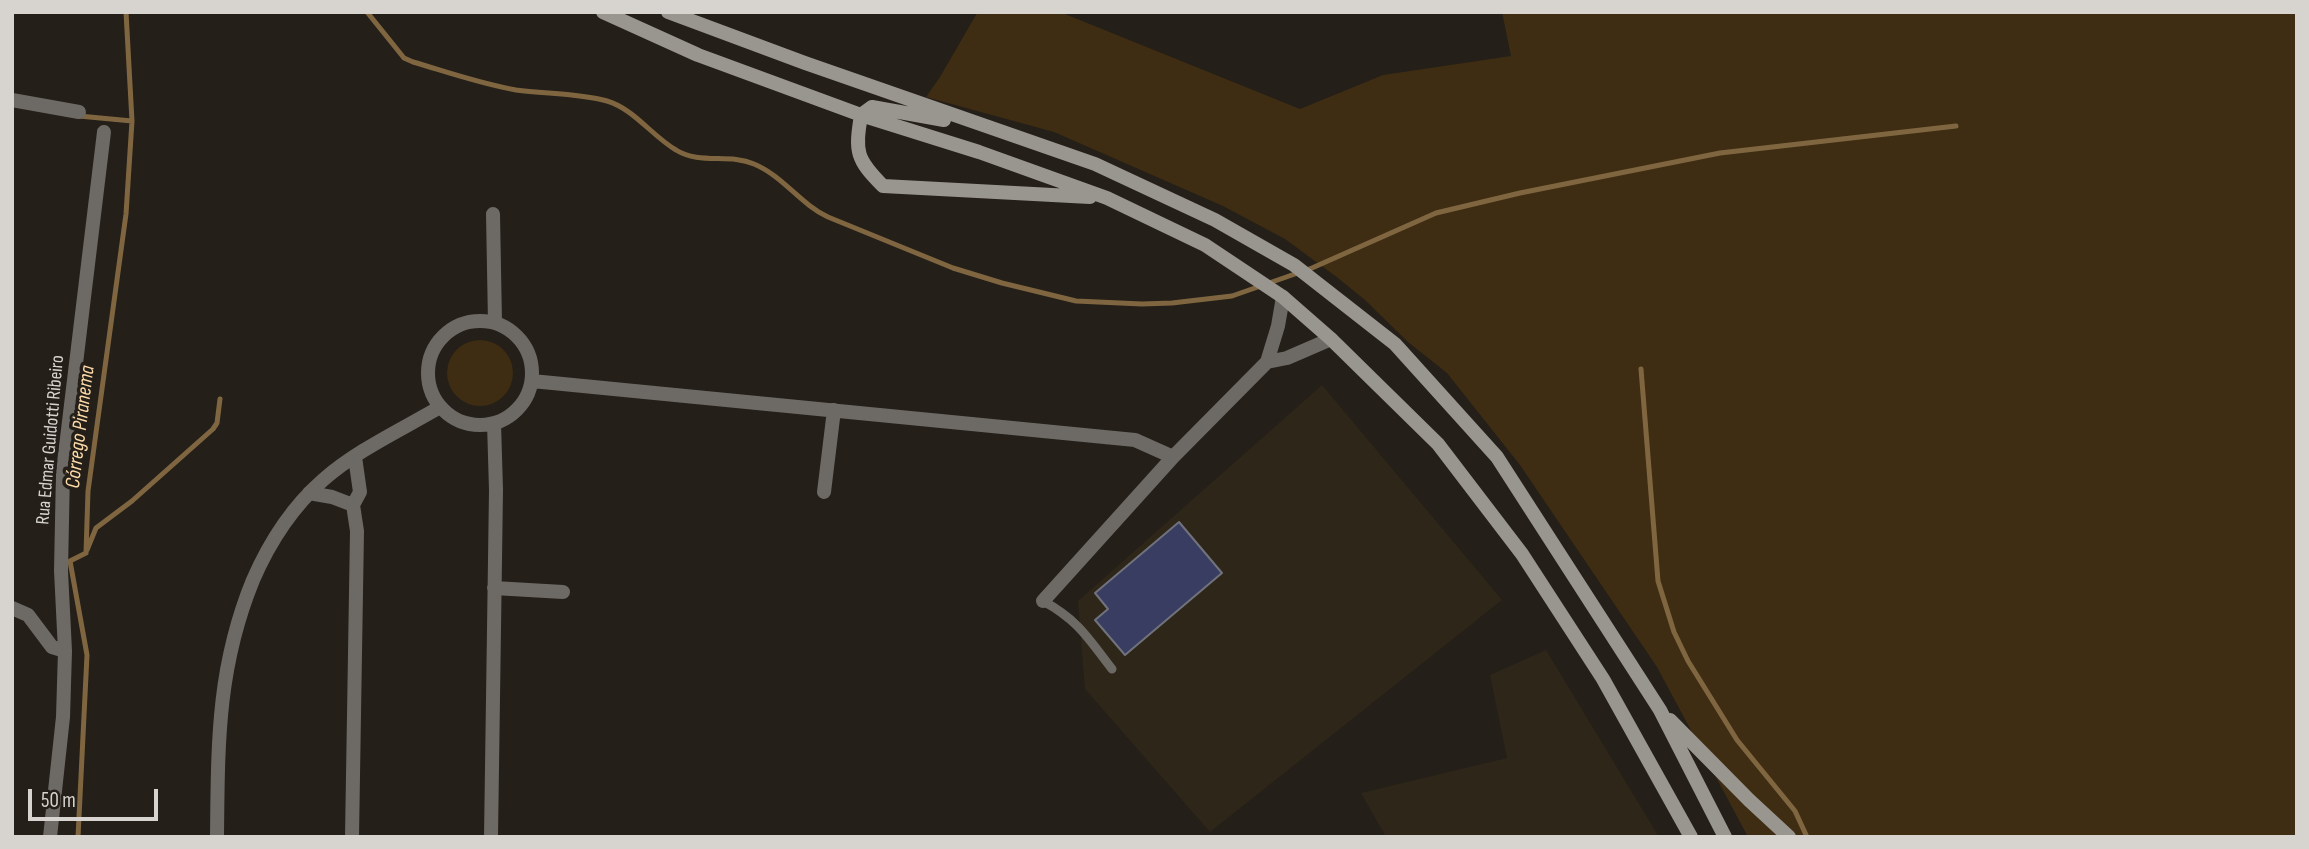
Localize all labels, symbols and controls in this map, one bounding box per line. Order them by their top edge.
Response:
street label: Rua Edmar Guidotti Ribeiro [32,354,70,526]
water label: Córrego Piranema [61,364,101,490]
scale bar [32,776,161,820]
text: 50 m [41,788,76,813]

